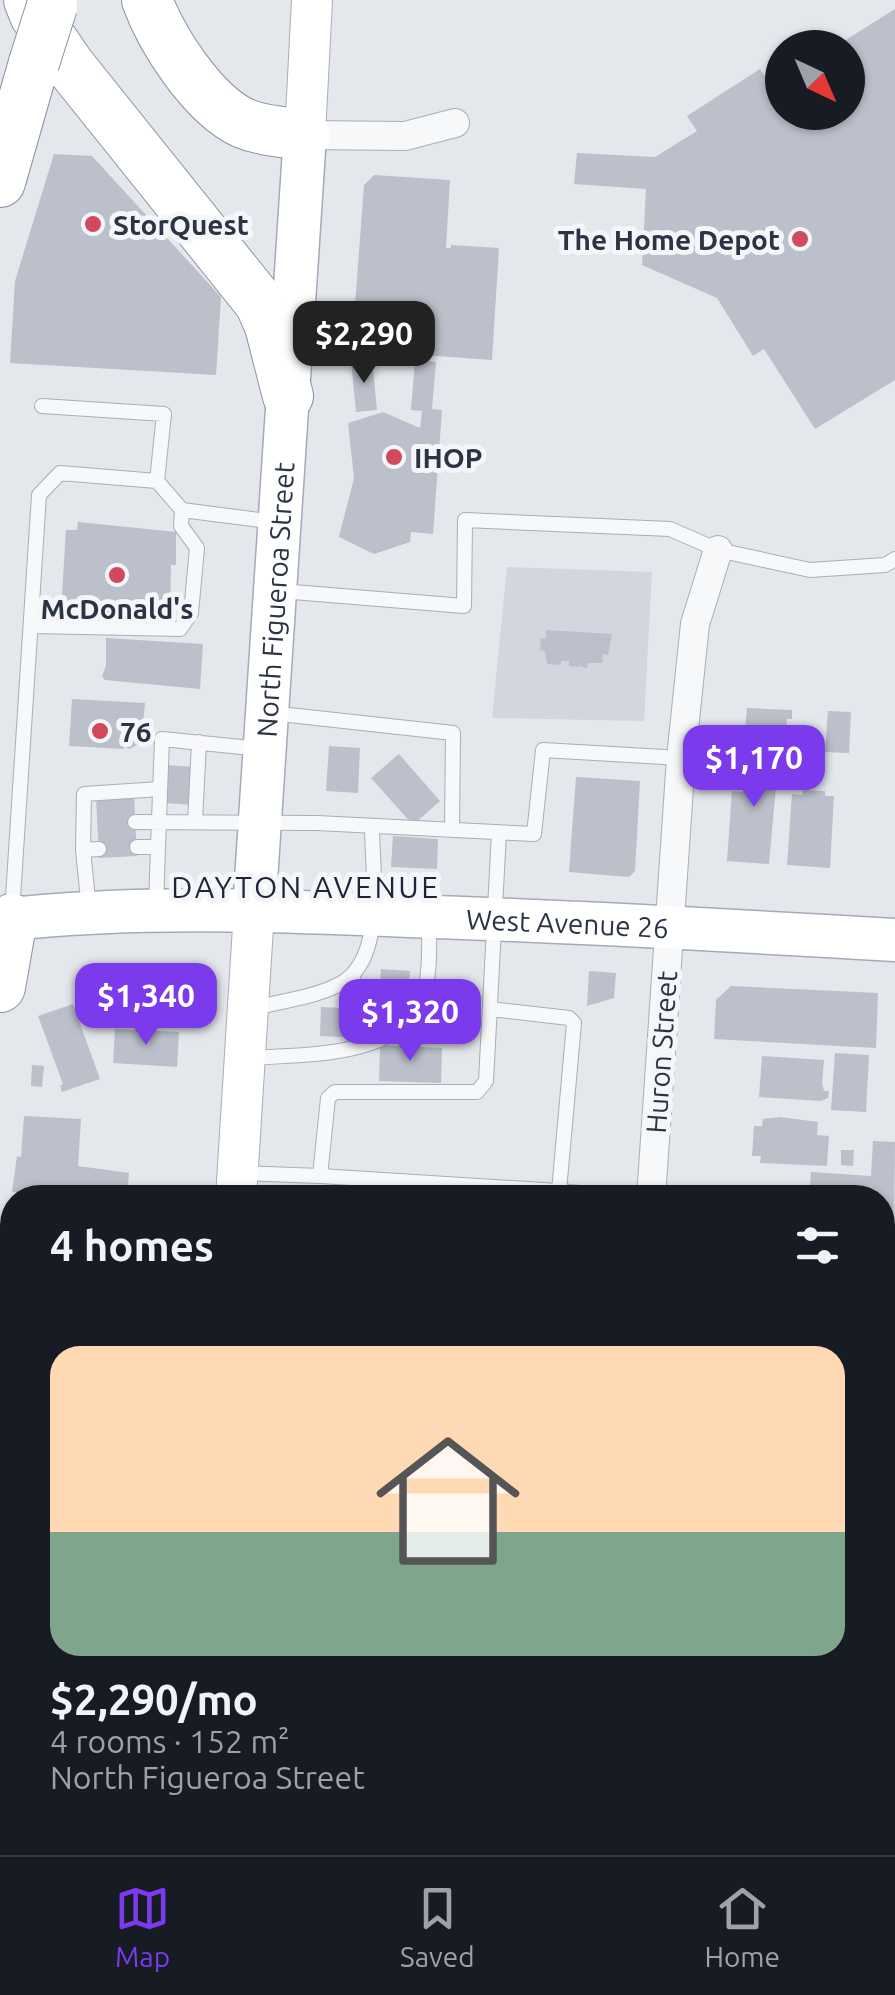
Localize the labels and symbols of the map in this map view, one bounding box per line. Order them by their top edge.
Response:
north arrow [765,30,865,130]
place label: StorQuest [113,209,249,240]
marker: StorQuest [82,213,104,235]
place label: The Home Depot [558,224,780,255]
marker: The Home Depot [789,228,811,250]
pin: $2,290 [283,301,445,386]
place label: IHOP [414,442,483,473]
marker: IHOP [383,446,405,468]
street label: North Figueroa Street [250,461,299,738]
marker: McDonald's [106,564,128,586]
place label: McDonald's [41,593,193,624]
place label: 76 [120,716,152,747]
marker: 76 [89,720,111,742]
pin: $1,170 [673,725,835,810]
district label: DAYTON AVENUE [171,870,441,904]
street label: West Avenue 26 [466,903,670,943]
pin: $1,340 [65,963,227,1048]
street label: Huron Street [640,970,682,1134]
pin: $1,320 [329,979,491,1064]

